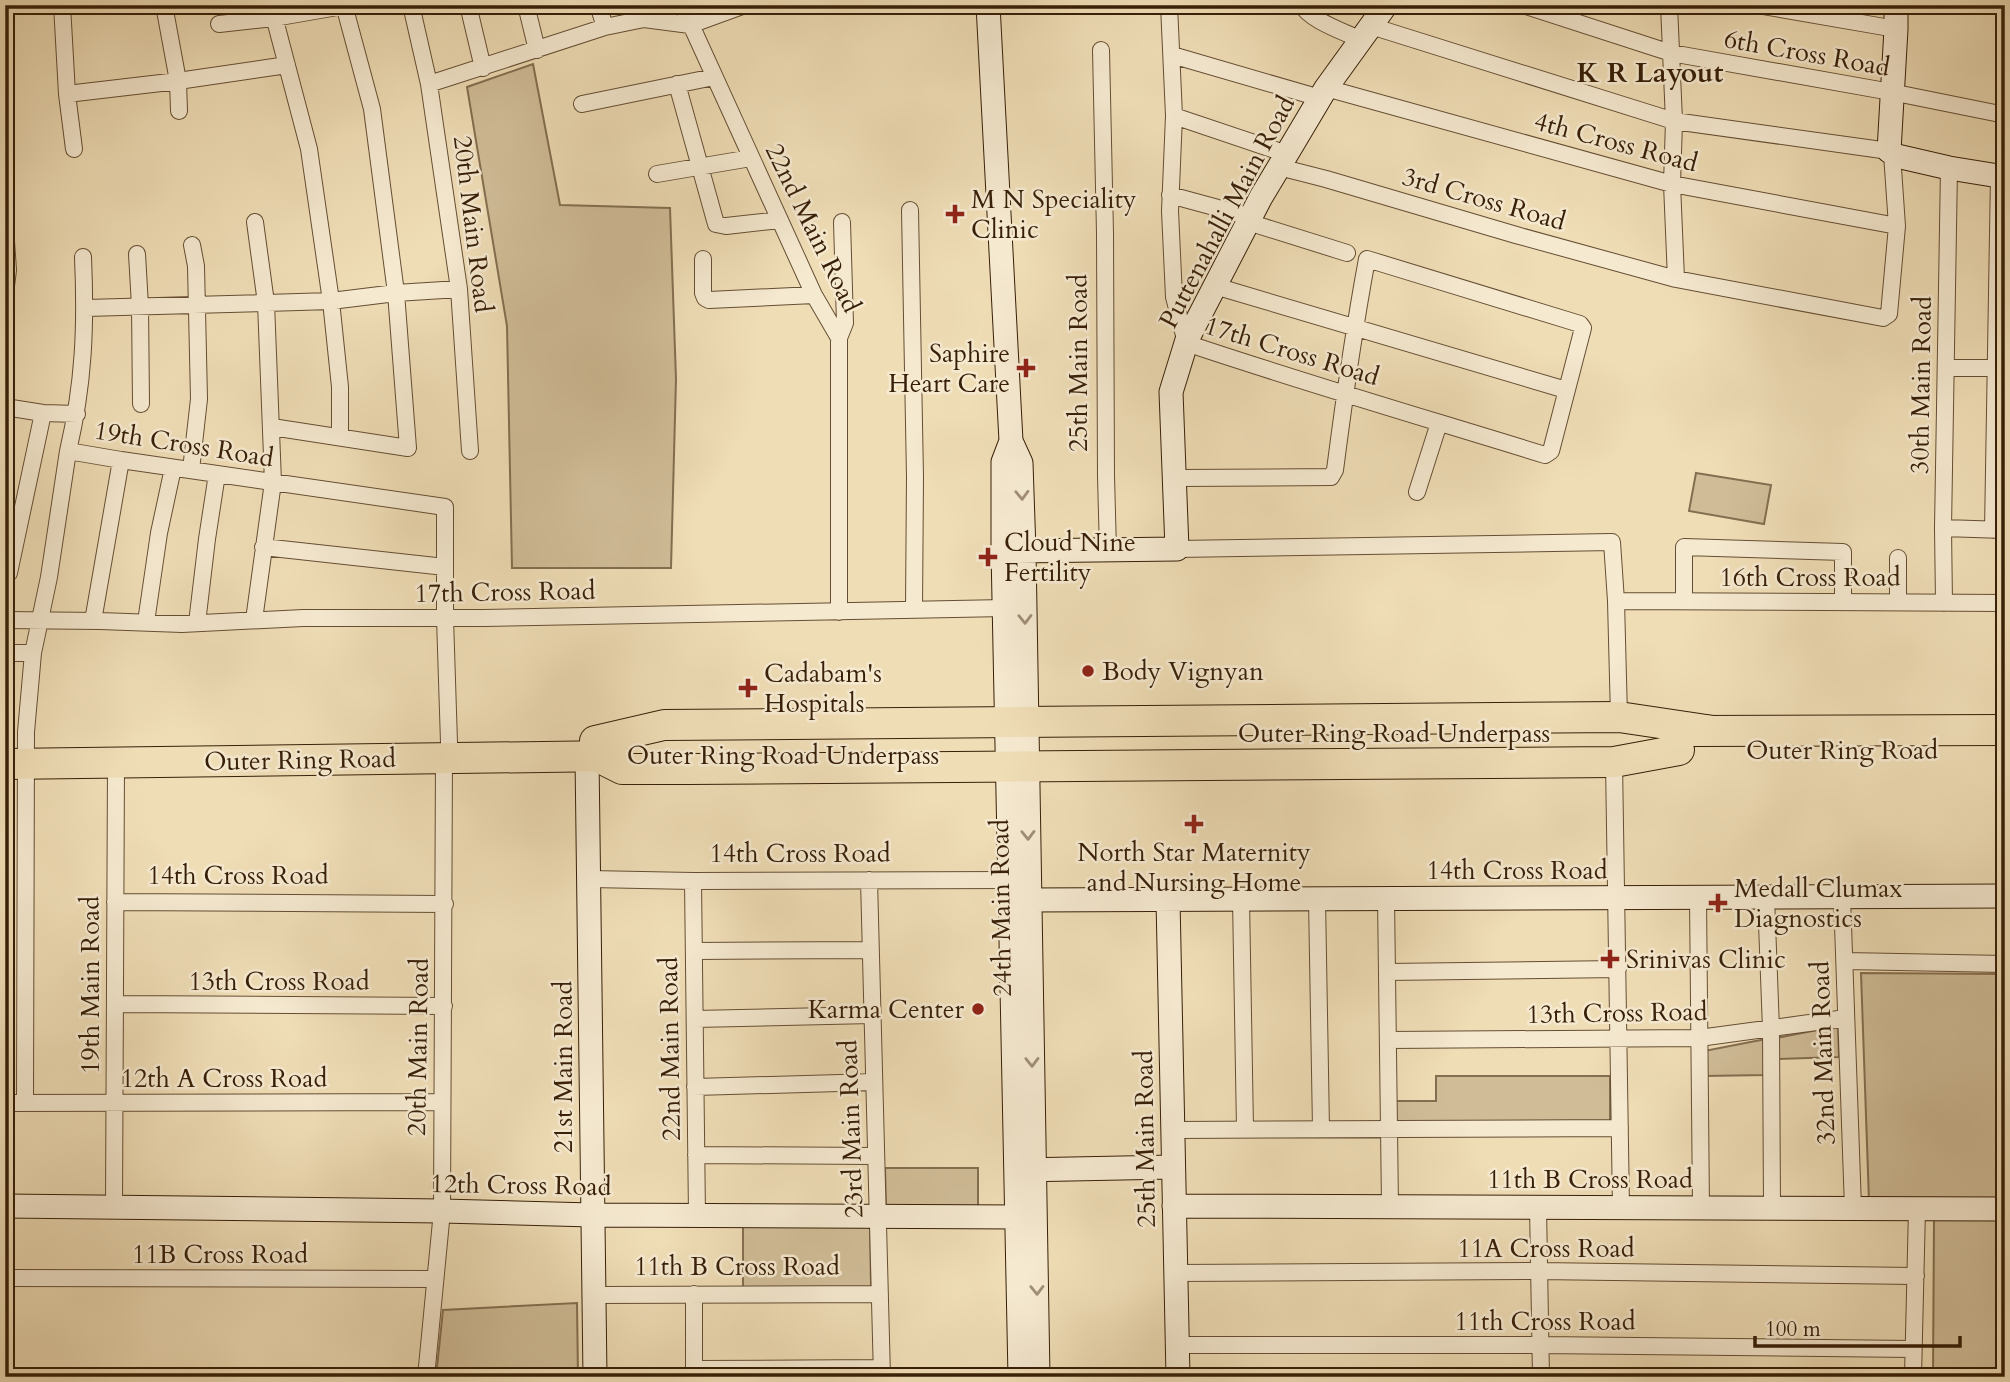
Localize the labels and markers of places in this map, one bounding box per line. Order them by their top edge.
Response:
place label: M N Speciality Clinic [971,182,1137,247]
marker: M N Speciality Clinic [945,204,965,224]
place label: Saphire Heart Care [888,336,1010,401]
marker: Saphire Heart Care [1016,358,1036,378]
place label: Cloud Nine Fertility [1004,525,1136,590]
marker: Cloud Nine Fertility [978,547,998,567]
place label: Body Vignyan [1102,654,1264,689]
place label: Cadabam's Hospitals [764,656,882,721]
marker: Body Vignyan [1080,663,1096,679]
marker: Cadabam's Hospitals [738,678,758,698]
marker: North Star Maternity and Nursing Home [1184,814,1204,834]
place label: North Star Maternity and Nursing Home [1077,835,1311,900]
place label: Medall Clumax Diagnostics [1734,871,1903,936]
marker: Medall Clumax Diagnostics [1708,893,1728,913]
place label: Srinivas Clinic [1626,942,1786,977]
marker: Srinivas Clinic [1600,949,1620,969]
place label: Karma Center [808,992,965,1027]
marker: Karma Center [970,1001,986,1017]

